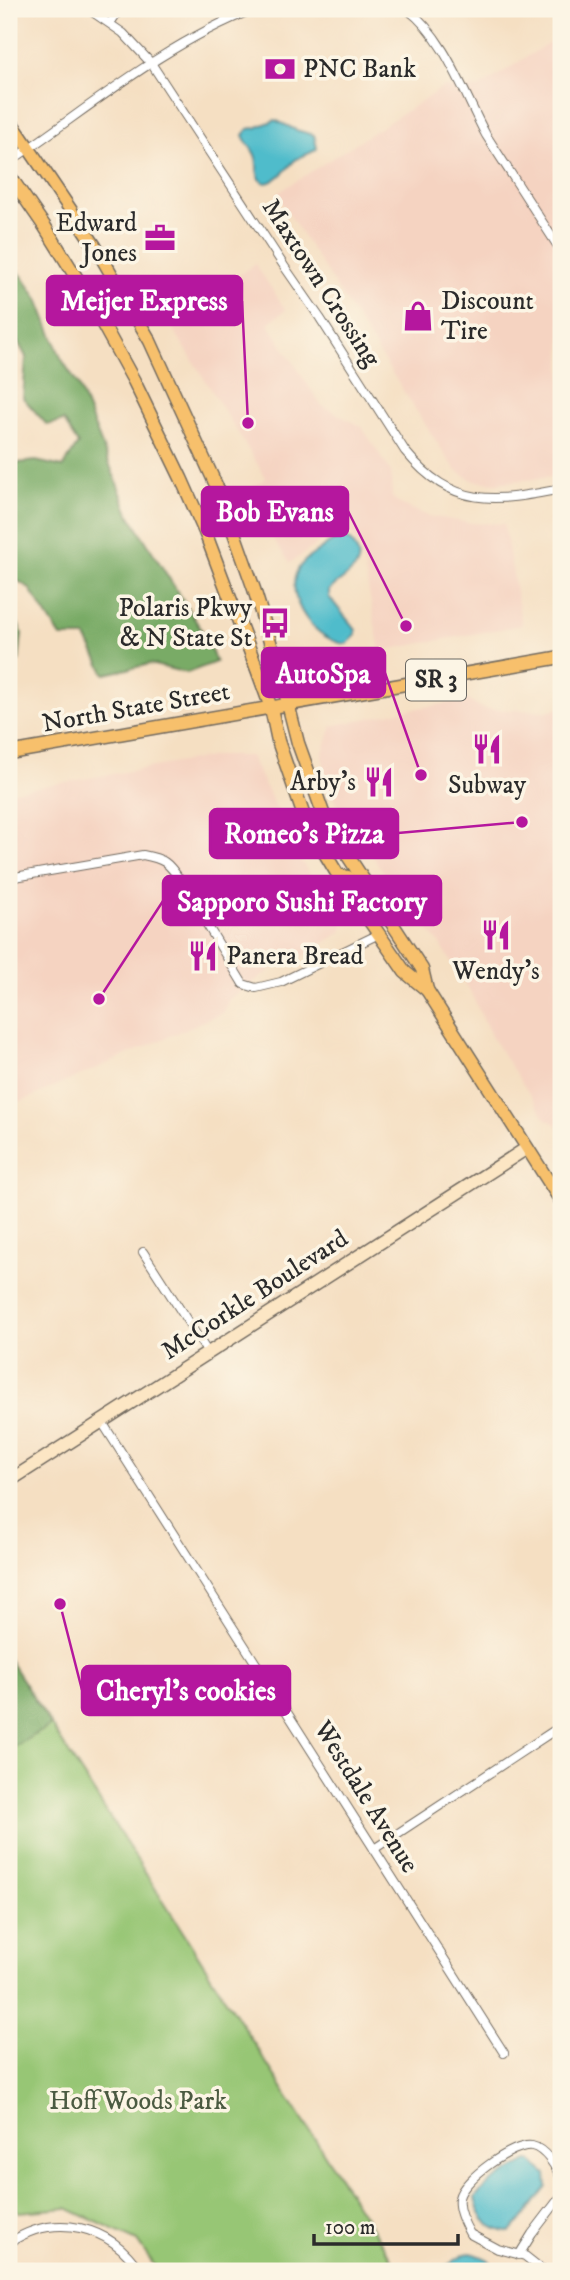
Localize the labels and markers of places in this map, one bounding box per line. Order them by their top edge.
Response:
bank icon: PNC Bank [263,52,297,86]
place label: PNC Bank [303,53,416,86]
place label: Edward Jones [56,207,137,270]
office icon: Edward Jones [143,221,177,255]
callout: Meijer Express [47,276,242,325]
place label: Discount Tire [441,285,534,348]
shop icon: Discount Tire [401,299,435,333]
callout: Bob Evans [202,487,348,536]
place label: Polaris Pkwy & N State St [118,592,253,655]
bus stop icon: Polaris Pkwy & N State St [258,606,292,640]
callout: AutoSpa [262,648,385,697]
restaurant icon: Subway [470,732,504,766]
restaurant icon: Arby's [362,765,396,799]
place label: Arby's [290,766,356,799]
place label: Subway [448,769,527,802]
callout: Romeo's Pizza [210,809,398,858]
callout: Sapporo Sushi Factory [163,876,441,925]
restaurant icon: Wendy's [479,918,513,952]
restaurant icon: Panera Bread [186,939,220,973]
place label: Panera Bread [226,940,363,973]
place label: Wendy's [451,955,540,988]
callout: Cheryl's cookies [82,1666,290,1715]

